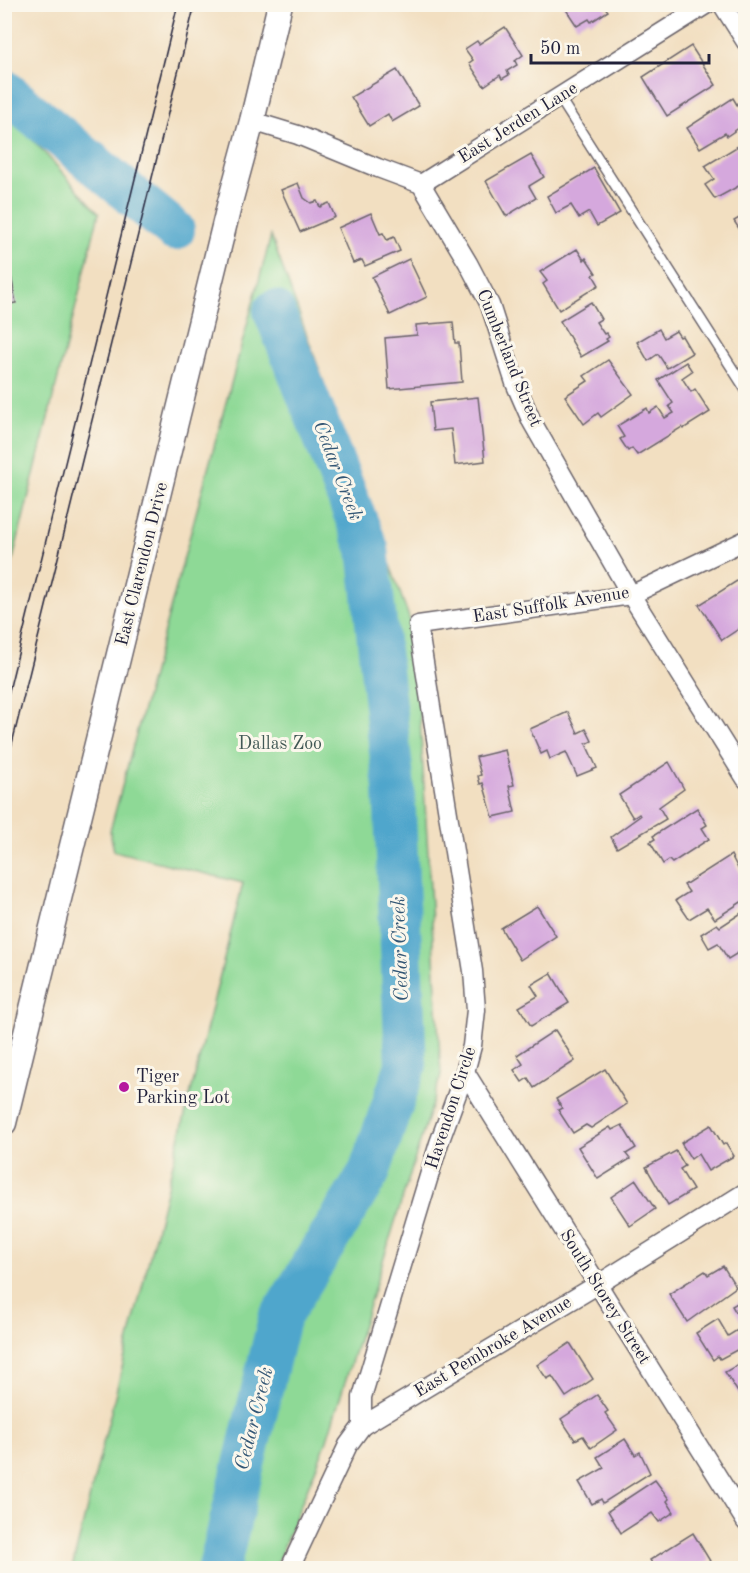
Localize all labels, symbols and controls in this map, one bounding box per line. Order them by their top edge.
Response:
scale bar [531,27,710,65]
text: 50 m [540,40,580,58]
street label: East Jerden Lane [455,79,581,167]
street label: Cumberland Street [473,287,545,429]
water label: Cedar Creek [309,418,365,524]
street label: East Clarendon Drive [113,480,171,648]
street label: East Suffolk Avenue [471,584,631,626]
park label: Dallas Zoo [238,735,322,753]
water label: Cedar Creek [389,896,413,1002]
street label: Havendon Circle [423,1045,479,1171]
place label: Tiger Parking Lot [136,1068,230,1107]
marker: Tiger Parking Lot [117,1080,131,1094]
street label: South Storey Street [556,1226,654,1368]
street label: East Pembroke Avenue [411,1293,575,1401]
water label: Cedar Creek [233,1365,277,1473]

